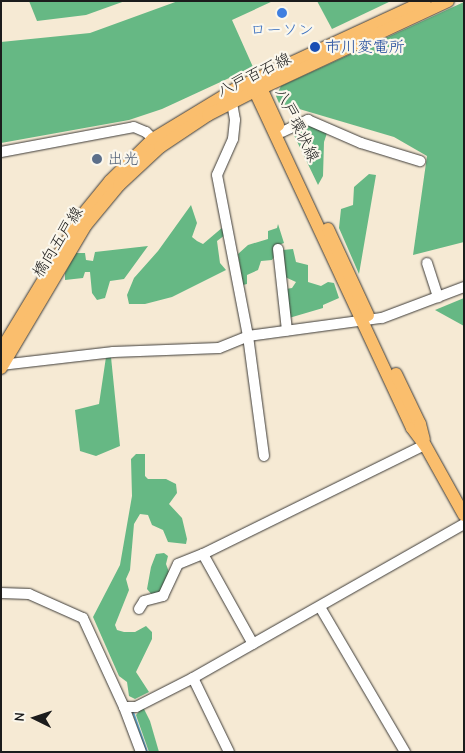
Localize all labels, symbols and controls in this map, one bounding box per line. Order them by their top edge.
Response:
marker: ローソン [276,7,288,19]
place label: ローソン [250,20,314,40]
place label: 市川変電所 [325,37,405,57]
marker: 市川変電所 [309,41,321,53]
street label: 八戸百石線 [214,49,294,101]
street label: 八戸環状線 [271,85,323,165]
place label: 出光 [107,149,139,169]
marker: 出光 [91,153,103,165]
street label: 橋向五戸線 [29,203,87,281]
north arrow [10,693,60,743]
text: N [11,712,28,722]

